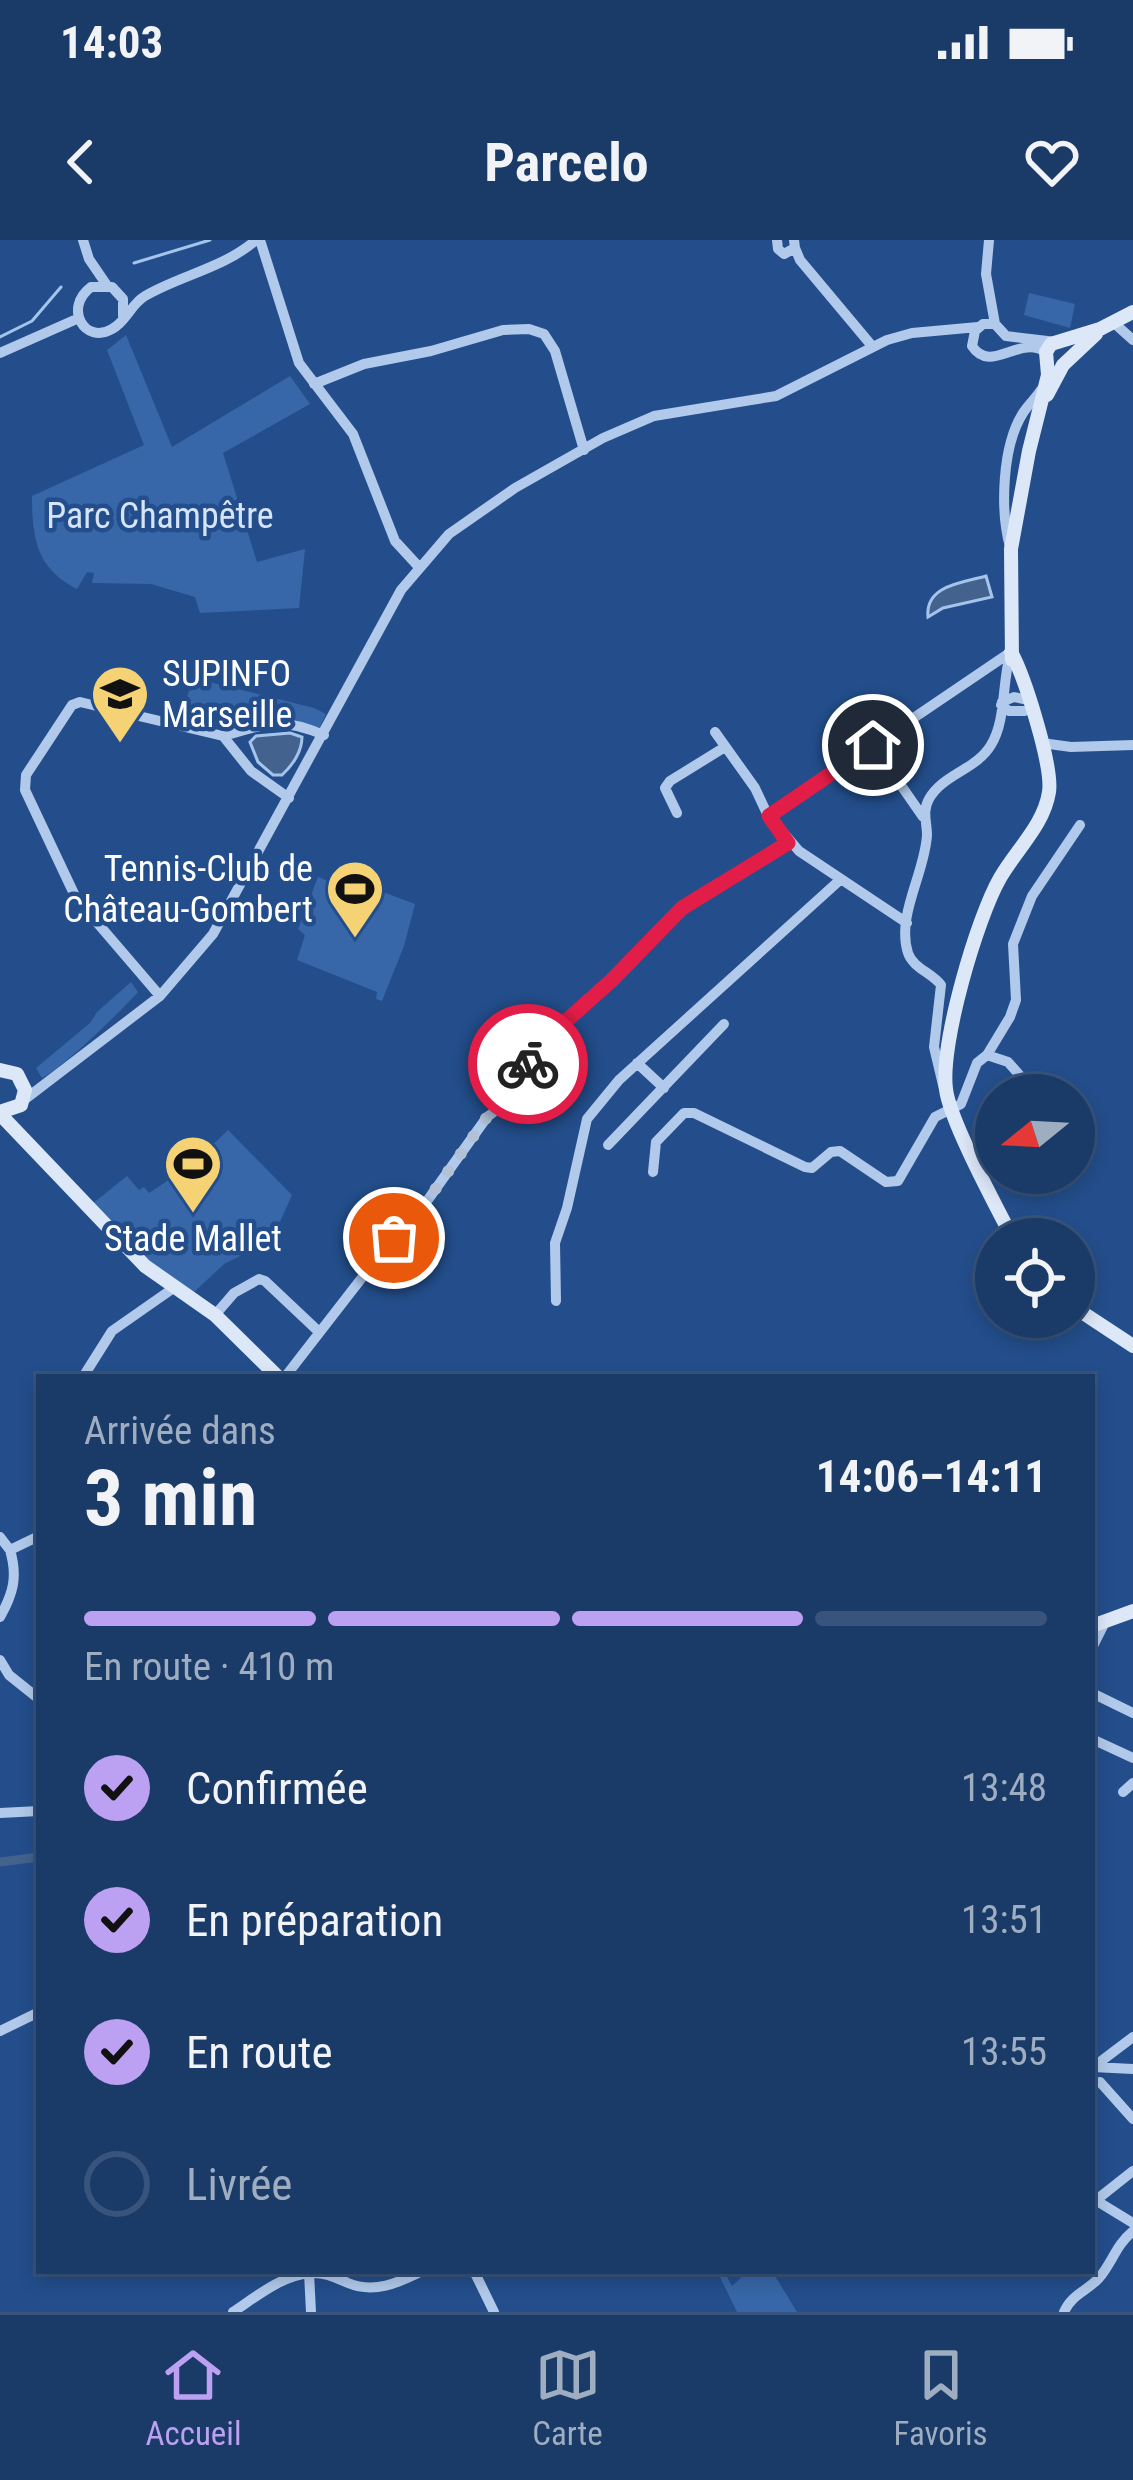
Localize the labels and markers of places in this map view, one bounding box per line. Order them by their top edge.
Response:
place label: SUPINFO Marseille [162,653,292,736]
school or university icon: SUPINFO Marseille [89,663,151,745]
pin [822,694,924,796]
place label: Tennis-Club de Château-Gombert [63,848,313,931]
sports icon: Tennis-Club de Château-Gombert [324,858,386,940]
sports icon: Stade Mallet [162,1133,224,1215]
pin [343,1187,445,1289]
place label: Stade Mallet [104,1218,282,1260]

